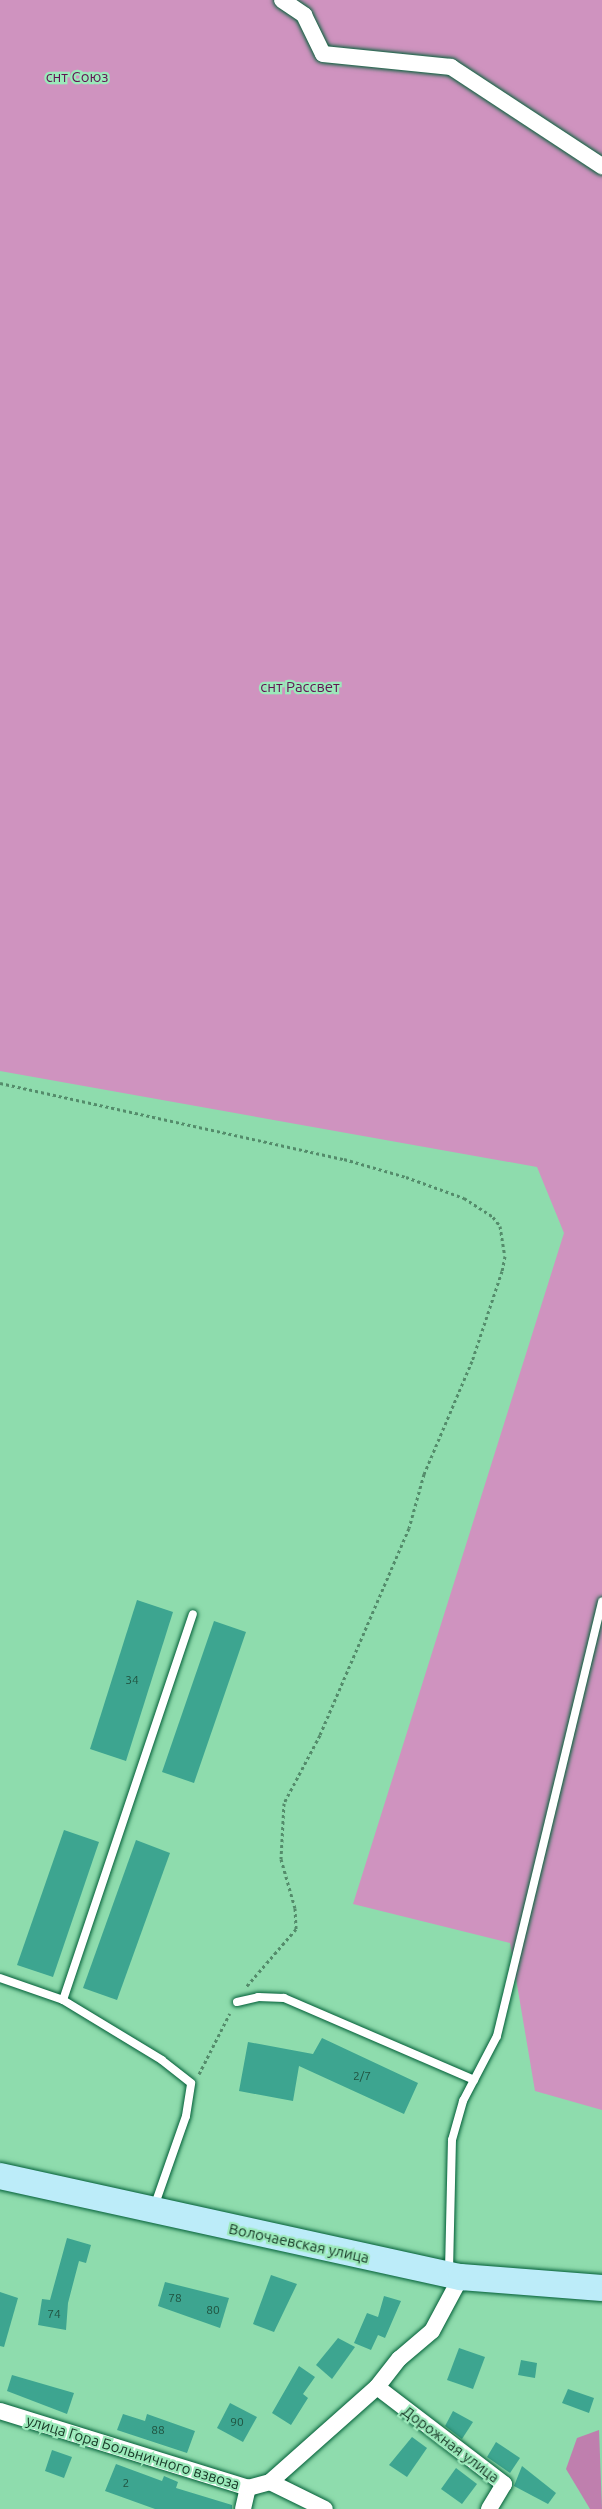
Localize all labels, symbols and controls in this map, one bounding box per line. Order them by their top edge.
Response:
park label: снт Союз [46,68,108,86]
park label: снт Рассвет [260,678,340,696]
house number: 34 [125,1673,139,1687]
house number: 2/7 [353,2069,371,2083]
street label: Волочаевская улица [227,2219,371,2267]
house number: 78 [168,2291,182,2305]
house number: 80 [206,2303,220,2317]
house number: 74 [47,2307,61,2321]
street label: Дорожная улица [399,2402,503,2486]
street label: улица Гора Больничного взвоза [24,2411,242,2493]
house number: 90 [230,2415,244,2429]
house number: 88 [151,2423,165,2437]
house number: 2 [123,2476,129,2490]

